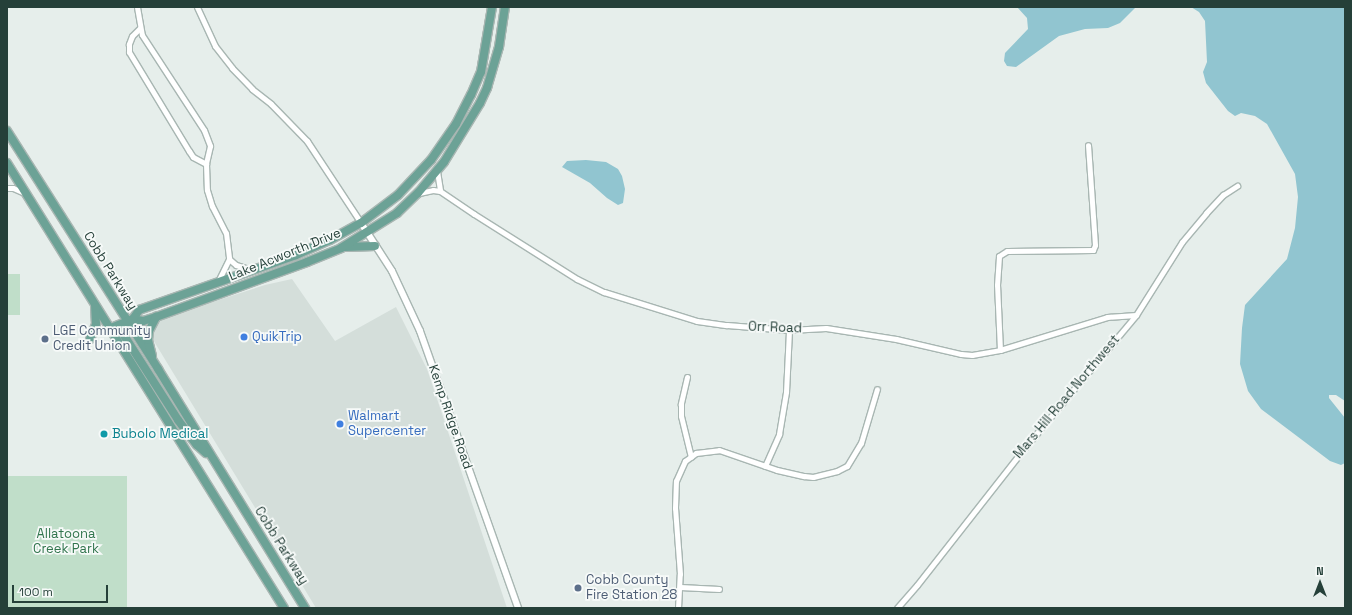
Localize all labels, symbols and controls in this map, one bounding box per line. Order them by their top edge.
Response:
street label: Lake Acworth Drive [227,225,343,285]
street label: Cobb Parkway [80,229,140,313]
street label: Orr Road [748,319,802,337]
place label: LGE Community Credit Union [53,324,151,355]
place label: QuikTrip [252,329,302,345]
marker: QuikTrip [239,332,249,342]
street label: Mars Hill Road Northwest [1011,332,1123,462]
marker: LGE Community Credit Union [40,334,50,344]
street label: Kemp Ridge Road [425,363,475,471]
place label: Walmart Supercenter [348,409,426,440]
marker: Walmart Supercenter [335,419,345,429]
place label: Bubolo Medical [112,426,208,442]
marker: Bubolo Medical [99,429,109,439]
street label: Cobb Parkway [251,504,311,588]
park label: Allatoona Creek Park [33,527,99,558]
north arrow [1300,563,1340,603]
text: N [1316,564,1324,578]
place label: Cobb County Fire Station 28 [586,573,677,604]
scale bar [14,577,110,603]
marker: Cobb County Fire Station 28 [573,583,583,593]
text: 100 m [19,584,53,600]

